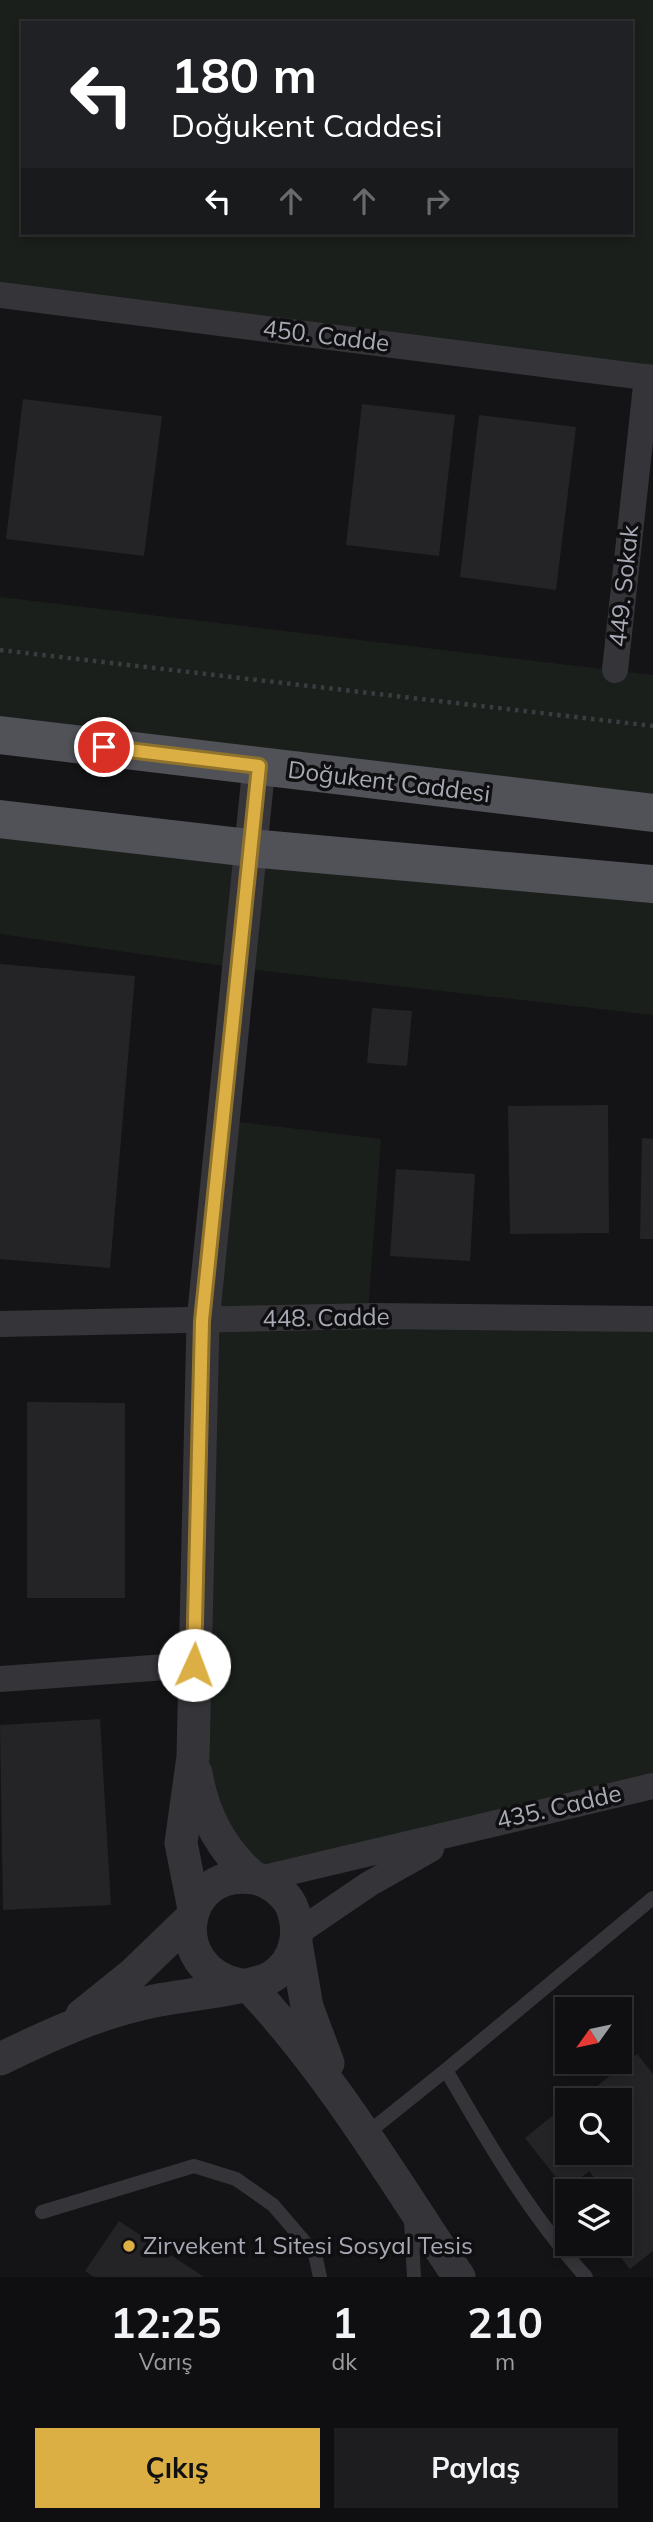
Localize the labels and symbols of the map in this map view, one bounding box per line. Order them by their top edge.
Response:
street label: 450. Cadde [261,312,391,358]
street label: 449. Sokak [602,523,644,648]
pin [74,717,134,777]
street label: Doğukent Caddesi [286,754,492,808]
street label: 448. Cadde [262,1301,390,1333]
position arrow [157,1628,231,1702]
street label: 435. Cadde [493,1777,624,1835]
north arrow [555,1997,632,2074]
place label: Zirvekent 1 Sitesi Sosyal Tesis [143,2230,473,2260]
marker: Zirvekent 1 Sitesi Sosyal Tesis [121,2238,137,2254]

